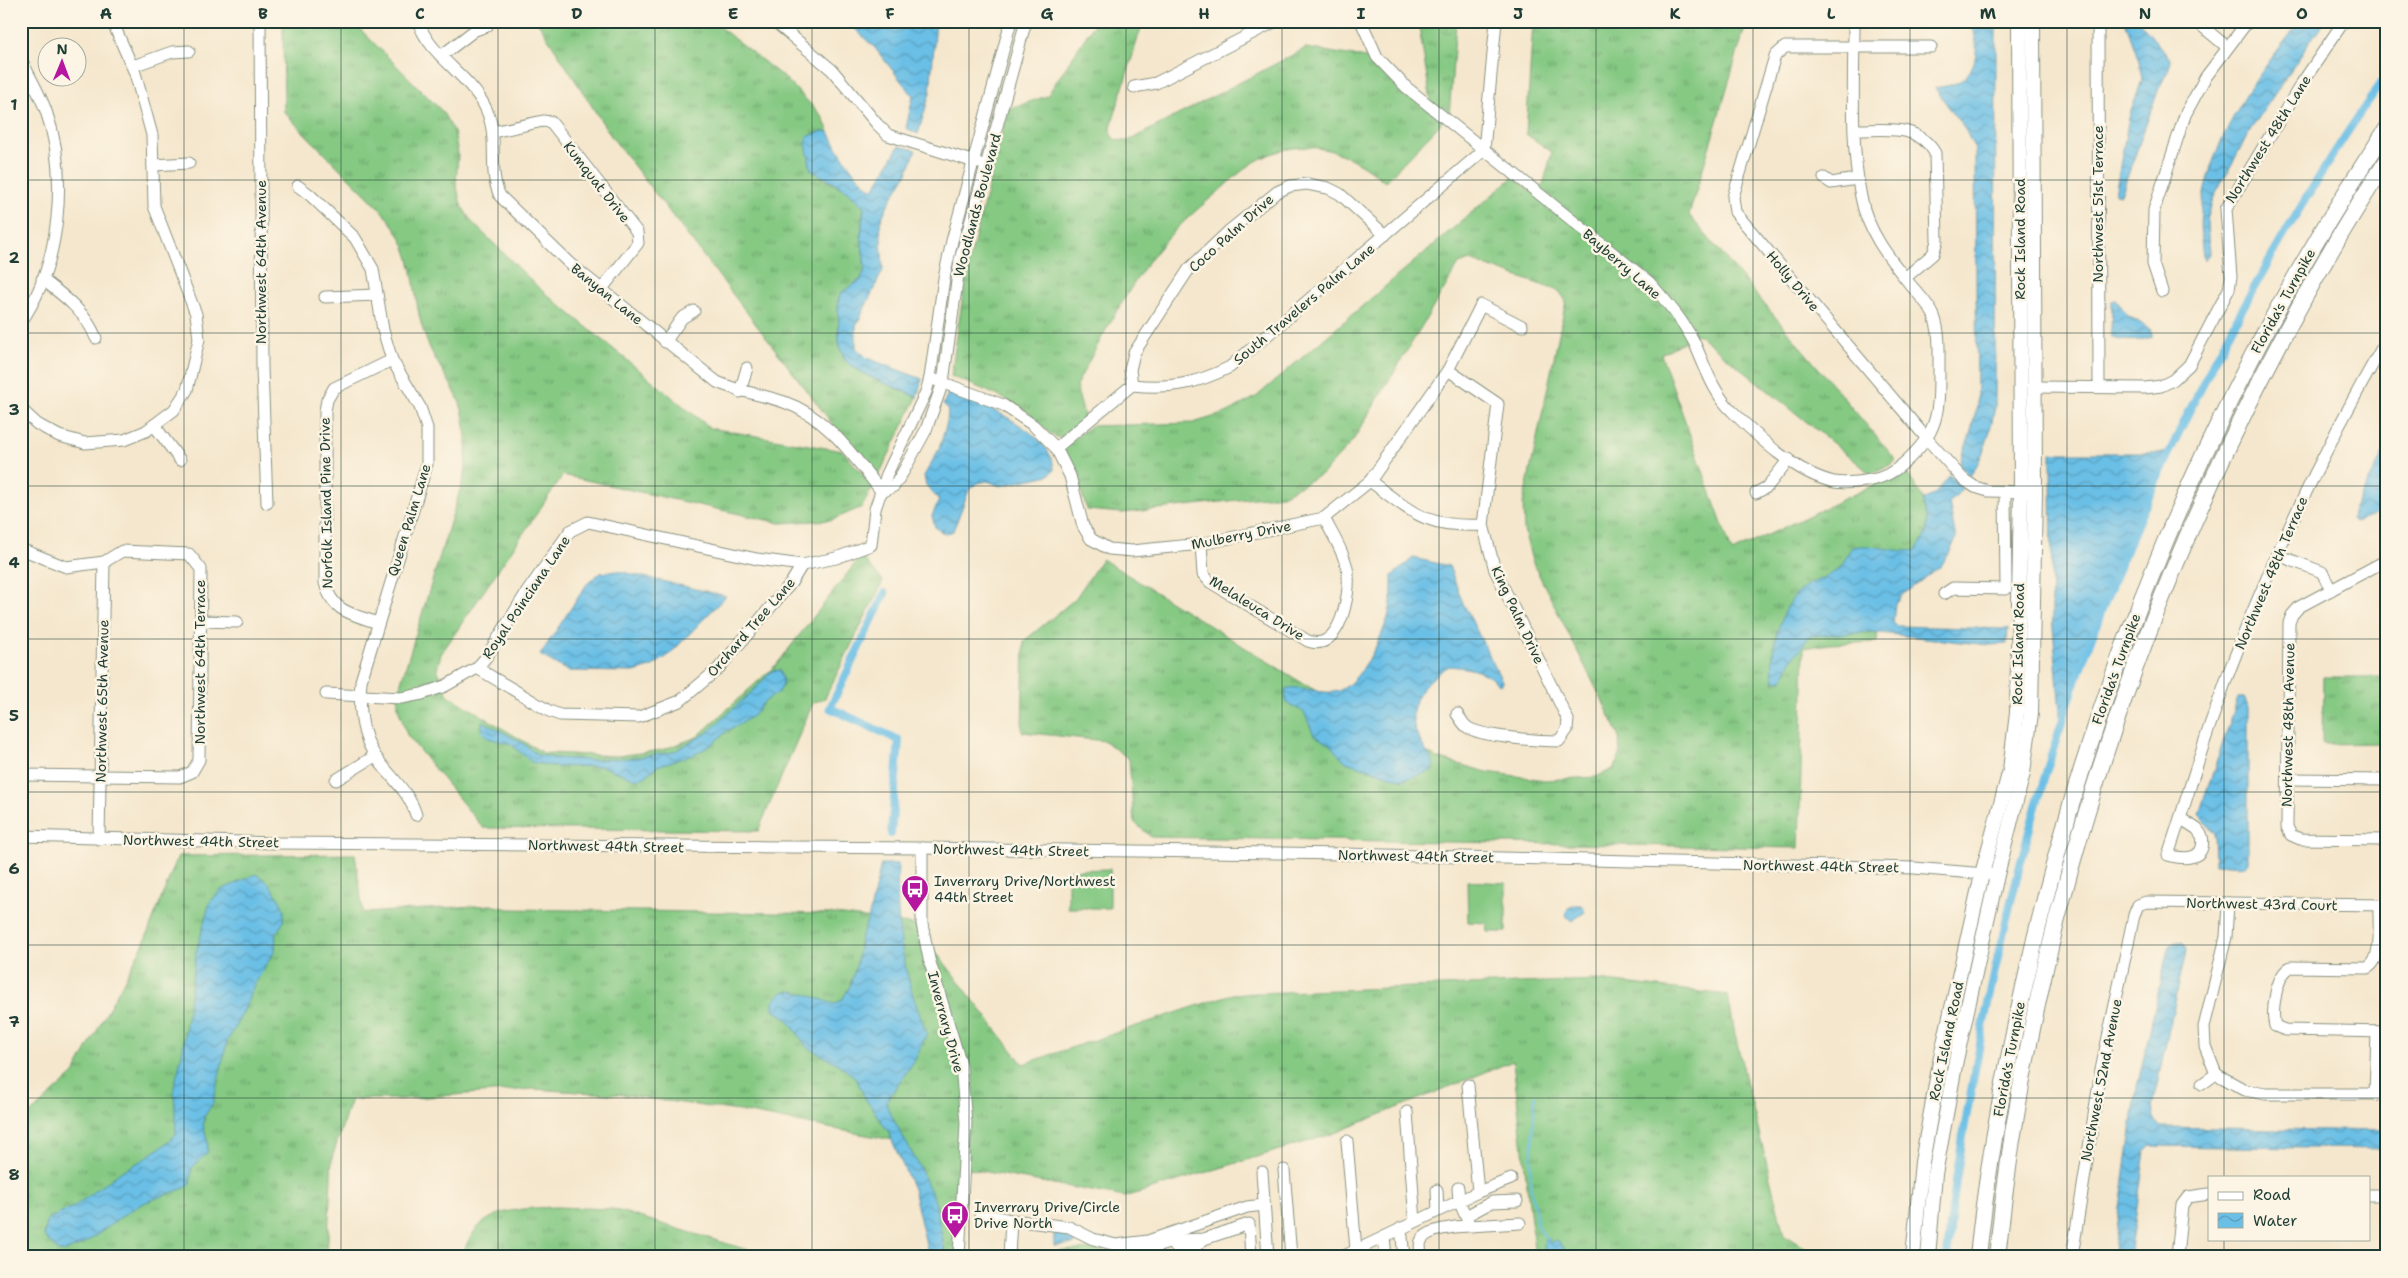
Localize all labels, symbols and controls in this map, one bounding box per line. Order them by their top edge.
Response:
text: A [100,3,112,24]
text: B [258,3,268,24]
text: C [415,3,425,24]
text: D [571,3,583,24]
text: E [728,3,738,24]
text: F [885,3,895,24]
text: G [1041,3,1054,24]
text: H [1198,3,1210,24]
text: I [1357,3,1366,24]
text: J [1513,3,1523,24]
text: K [1670,3,1681,24]
text: L [1827,3,1836,24]
text: M [1980,3,1997,24]
text: N [2139,3,2151,24]
text: O [2296,3,2308,24]
north arrow [38,38,88,88]
text: N [57,40,68,58]
street label: Northwest 48th Lane [2221,72,2315,206]
text: 1 [10,94,18,115]
street label: Northwest 51st Terrace [2089,125,2107,283]
street label: Woodlands Boulevard [949,131,1005,279]
street label: Kumquat Drive [560,138,634,226]
street label: Rock Island Road [2011,178,2029,300]
street label: Northwest 64th Avenue [252,180,270,344]
street label: Coco Palm Drive [1185,190,1277,276]
street label: Bayberry Lane [1579,225,1665,303]
street label: South Travelers Palm Lane [1230,239,1378,368]
street label: Florida's Turnpike [2247,245,2319,357]
text: 2 [8,247,20,268]
street label: Holly Drive [1762,247,1824,315]
street label: Banyan Lane [567,259,647,329]
text: 3 [8,399,20,420]
street label: Norfolk Island Pine Drive [316,417,336,589]
street label: Queen Palm Lane [383,461,435,579]
street label: Northwest 48th Terrace [2230,494,2312,652]
street label: Mulberry Drive [1190,516,1293,553]
street label: Royal Poinciana Lane [478,532,574,662]
text: 4 [8,552,20,573]
street label: King Palm Drive [1487,563,1549,667]
street label: Melaleuca Drive [1206,572,1308,644]
street label: Orchard Tree Lane [703,574,799,680]
street label: Northwest 64th Terrace [191,579,209,744]
street label: Rock Island Road [2008,583,2028,705]
street label: Florida's Turnpike [2087,611,2145,727]
street label: Northwest 65th Avenue [92,619,112,783]
street label: Northwest 48th Avenue [2278,643,2298,807]
text: 5 [9,705,19,726]
street label: Northwest 44th Street [123,831,279,851]
street label: Northwest 44th Street [528,836,684,856]
street label: Northwest 44th Street [933,840,1089,860]
street label: Northwest 44th Street [1338,846,1494,866]
street label: Northwest 44th Street [1743,856,1899,876]
text: 6 [8,858,20,879]
place label: Inverrary Drive/Northwest 44th Street [934,872,1116,906]
bus stop icon: Inverrary Drive/Northwest 44th Street [900,874,930,913]
street label: Northwest 43rd Court [2186,894,2338,914]
street label: Inverrary Drive [924,969,968,1075]
street label: Rock Island Road [1925,979,1967,1102]
street label: Northwest 52nd Avenue [2076,997,2126,1163]
street label: Florida's Turnpike [1989,1000,2029,1118]
text: 7 [8,1011,20,1032]
text: 8 [8,1164,20,1185]
legend [2208,1176,2370,1240]
text: Road [2253,1185,2291,1205]
place label: Inverrary Drive/Circle Drive North [974,1198,1120,1232]
bus stop icon: Inverrary Drive/Circle Drive North [940,1200,970,1239]
text: Water [2253,1211,2297,1231]

